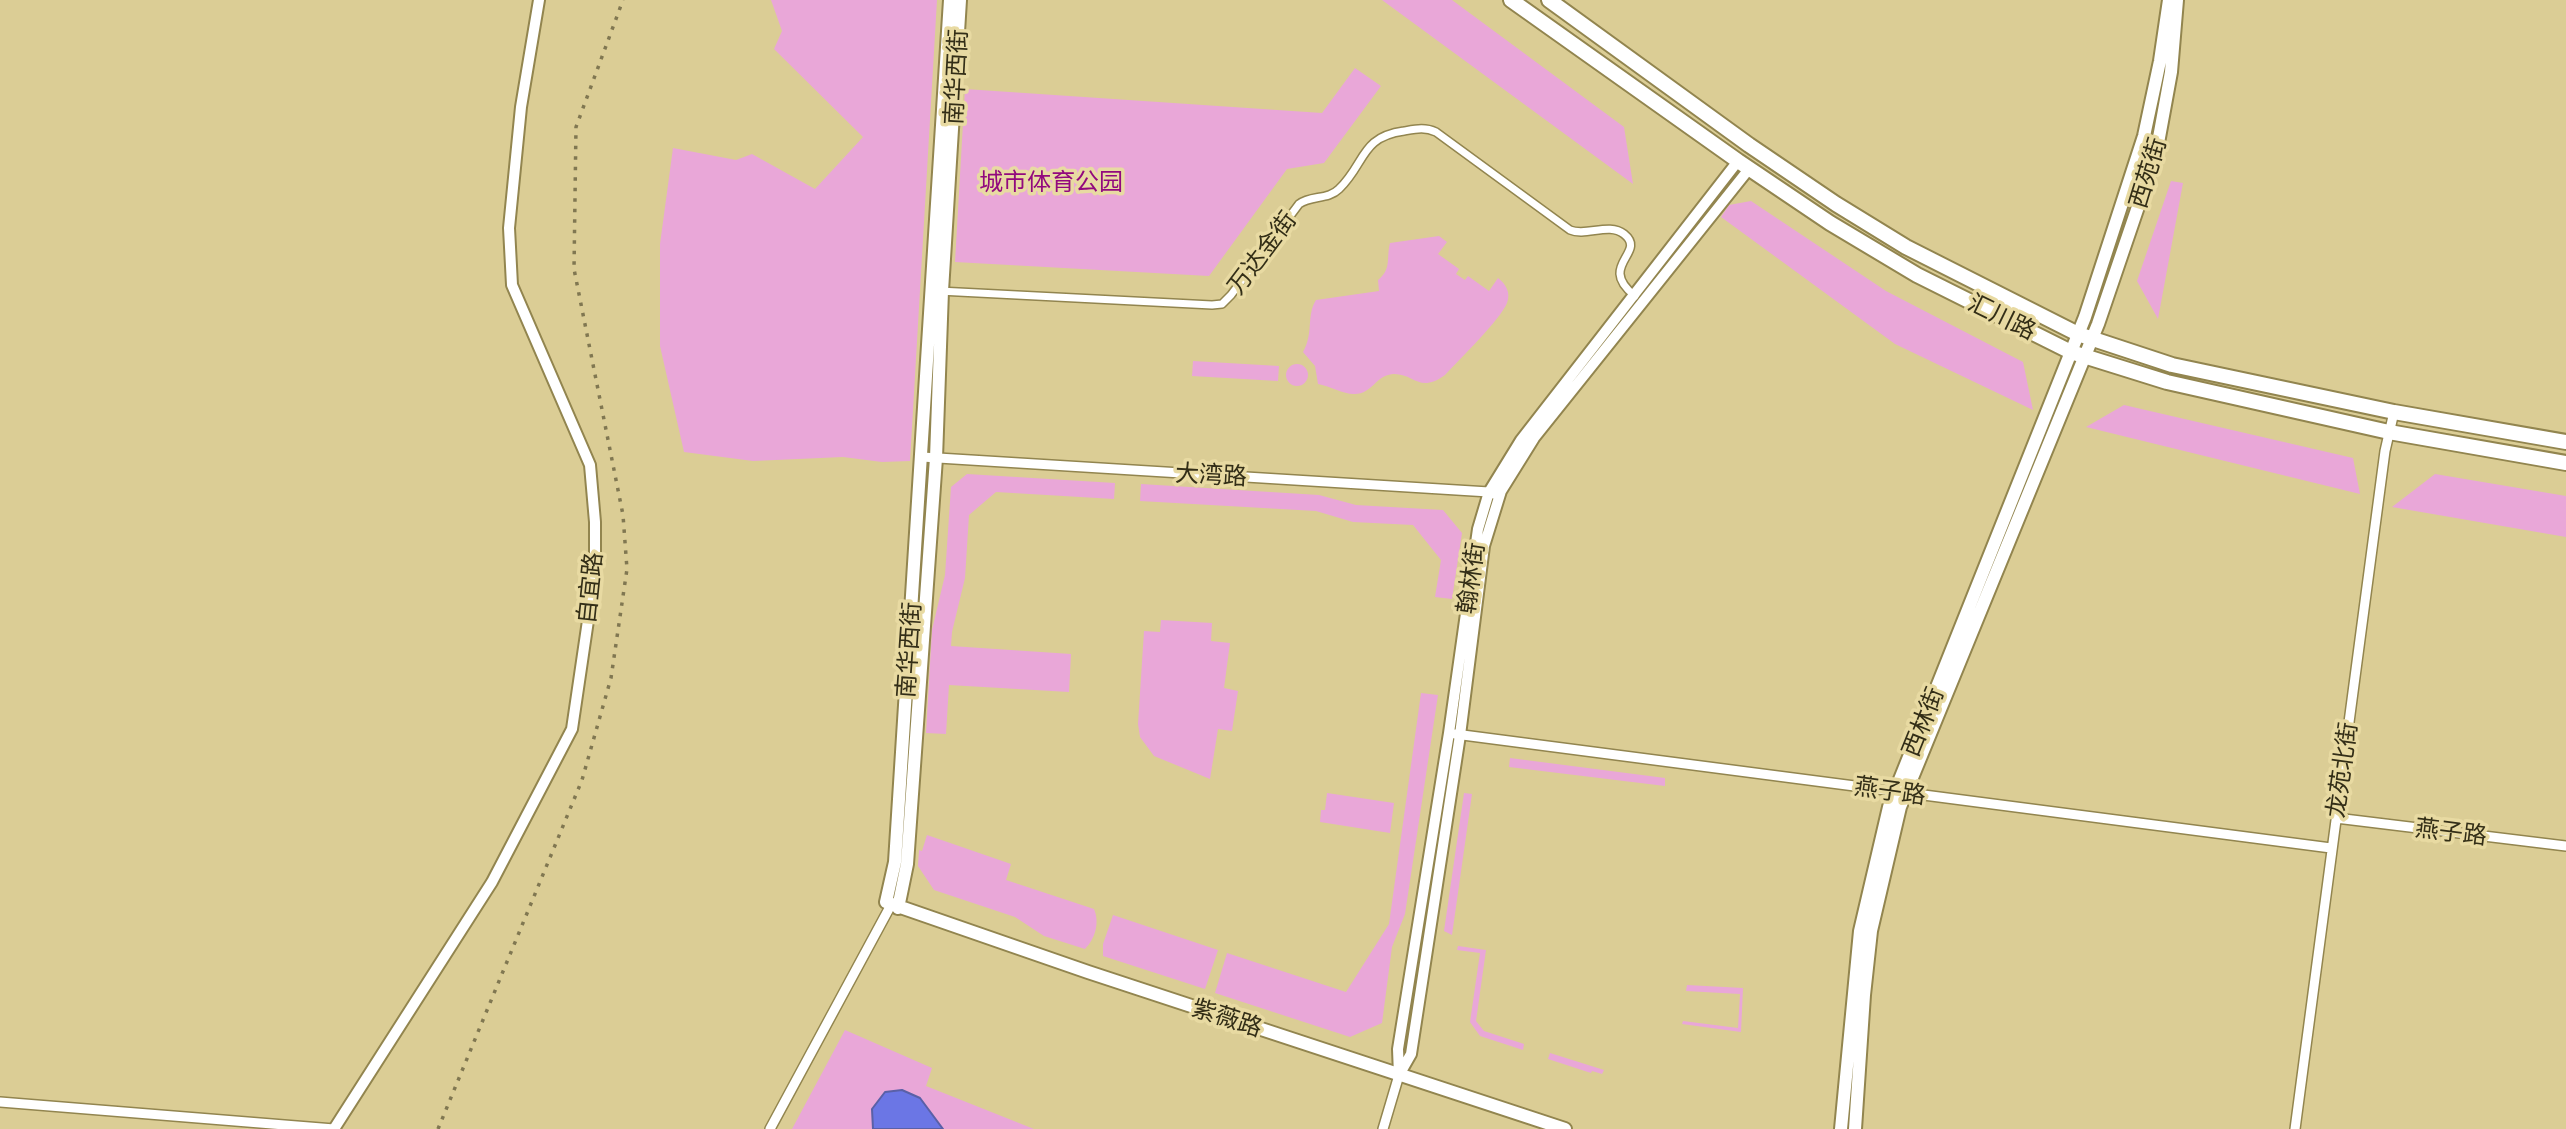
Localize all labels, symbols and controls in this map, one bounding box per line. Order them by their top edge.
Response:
street label: 南华西街 [939,28,973,126]
street label: 西苑街 [2124,134,2172,212]
park label: 城市体育公园 [979,168,1123,196]
street label: 万达金街 [1222,206,1302,300]
street label: 汇川路 [1963,288,2041,346]
street label: 大湾路 [1174,459,1248,491]
street label: 翰林街 [1452,540,1490,616]
street label: 自宜路 [572,551,608,625]
street label: 南华西街 [891,601,927,699]
street label: 西林街 [1896,683,1950,761]
street label: 龙苑北街 [2321,720,2363,820]
street label: 燕子路 [1852,772,1928,810]
street label: 燕子路 [2414,813,2488,851]
street label: 紫薇路 [1188,993,1266,1043]

